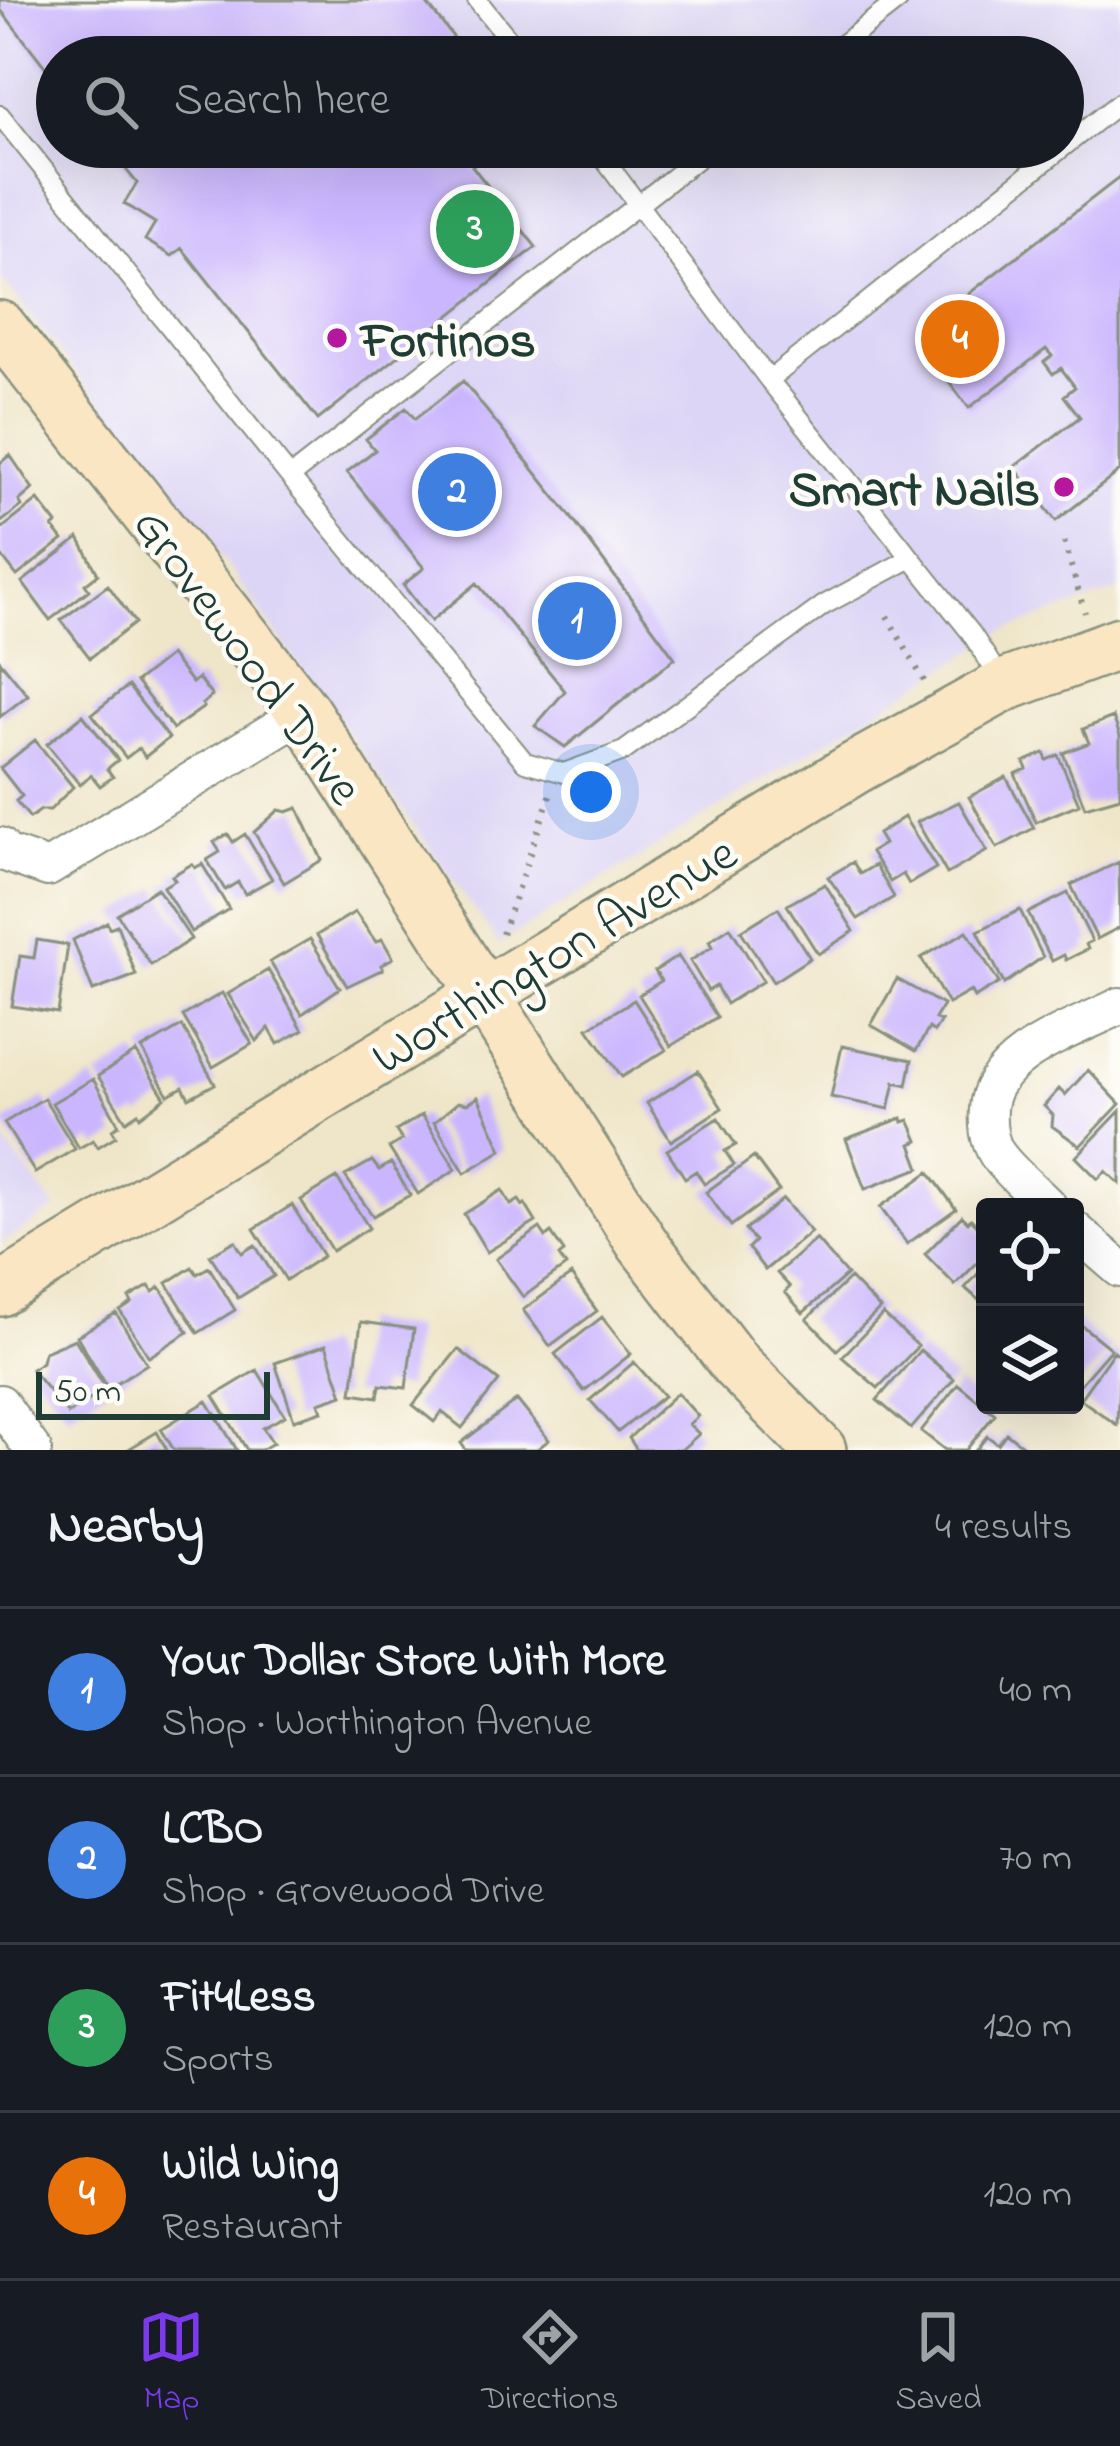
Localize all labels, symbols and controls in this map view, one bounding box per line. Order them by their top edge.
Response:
search box [36,36,1084,168]
icon: search [78,69,144,135]
text: Search here [174,69,390,135]
pin: 3 [436,184,514,274]
pin: 4 [921,294,999,384]
place label: Fortinos [359,306,536,381]
marker: Fortinos [324,325,350,351]
pin: 2 [418,447,496,537]
place label: Smart Nails [789,455,1040,530]
marker: Smart Nails [1051,474,1077,500]
street label: Grovewood Drive [112,494,380,823]
pin: 1 [538,576,616,666]
your location [561,762,621,822]
street label: Worthington Avenue [359,819,753,1097]
map controls [976,1198,1084,1414]
button: locate [976,1198,1084,1306]
button: layers [976,1306,1084,1414]
scale bar [36,1366,270,1419]
text: 50 m [54,1369,121,1417]
text: Nearby [48,1491,204,1566]
text: 4 results [935,1500,1072,1557]
text: Your Dollar Store With More [162,1630,666,1696]
text: 1 [81,1663,93,1720]
text: 40 m [999,1663,1072,1720]
text: Shop · Worthington Avenue [162,1696,592,1753]
text: LCBO [162,1798,263,1864]
text: 2 [77,1831,97,1888]
text: 70 m [999,1831,1072,1888]
text: Shop · Grovewood Drive [162,1864,544,1921]
text: Fit4Less [162,1966,316,2032]
text: 3 [79,1999,95,2056]
text: 120 m [983,1999,1072,2056]
text: Sports [162,2032,274,2089]
text: Wild Wing [162,2134,339,2200]
text: 4 [79,2167,95,2224]
text: 120 m [983,2167,1072,2224]
text: Restaurant [162,2200,343,2257]
tab: Map [138,2304,204,2424]
tab: Directions [481,2304,619,2424]
tab: Saved [895,2304,982,2424]

